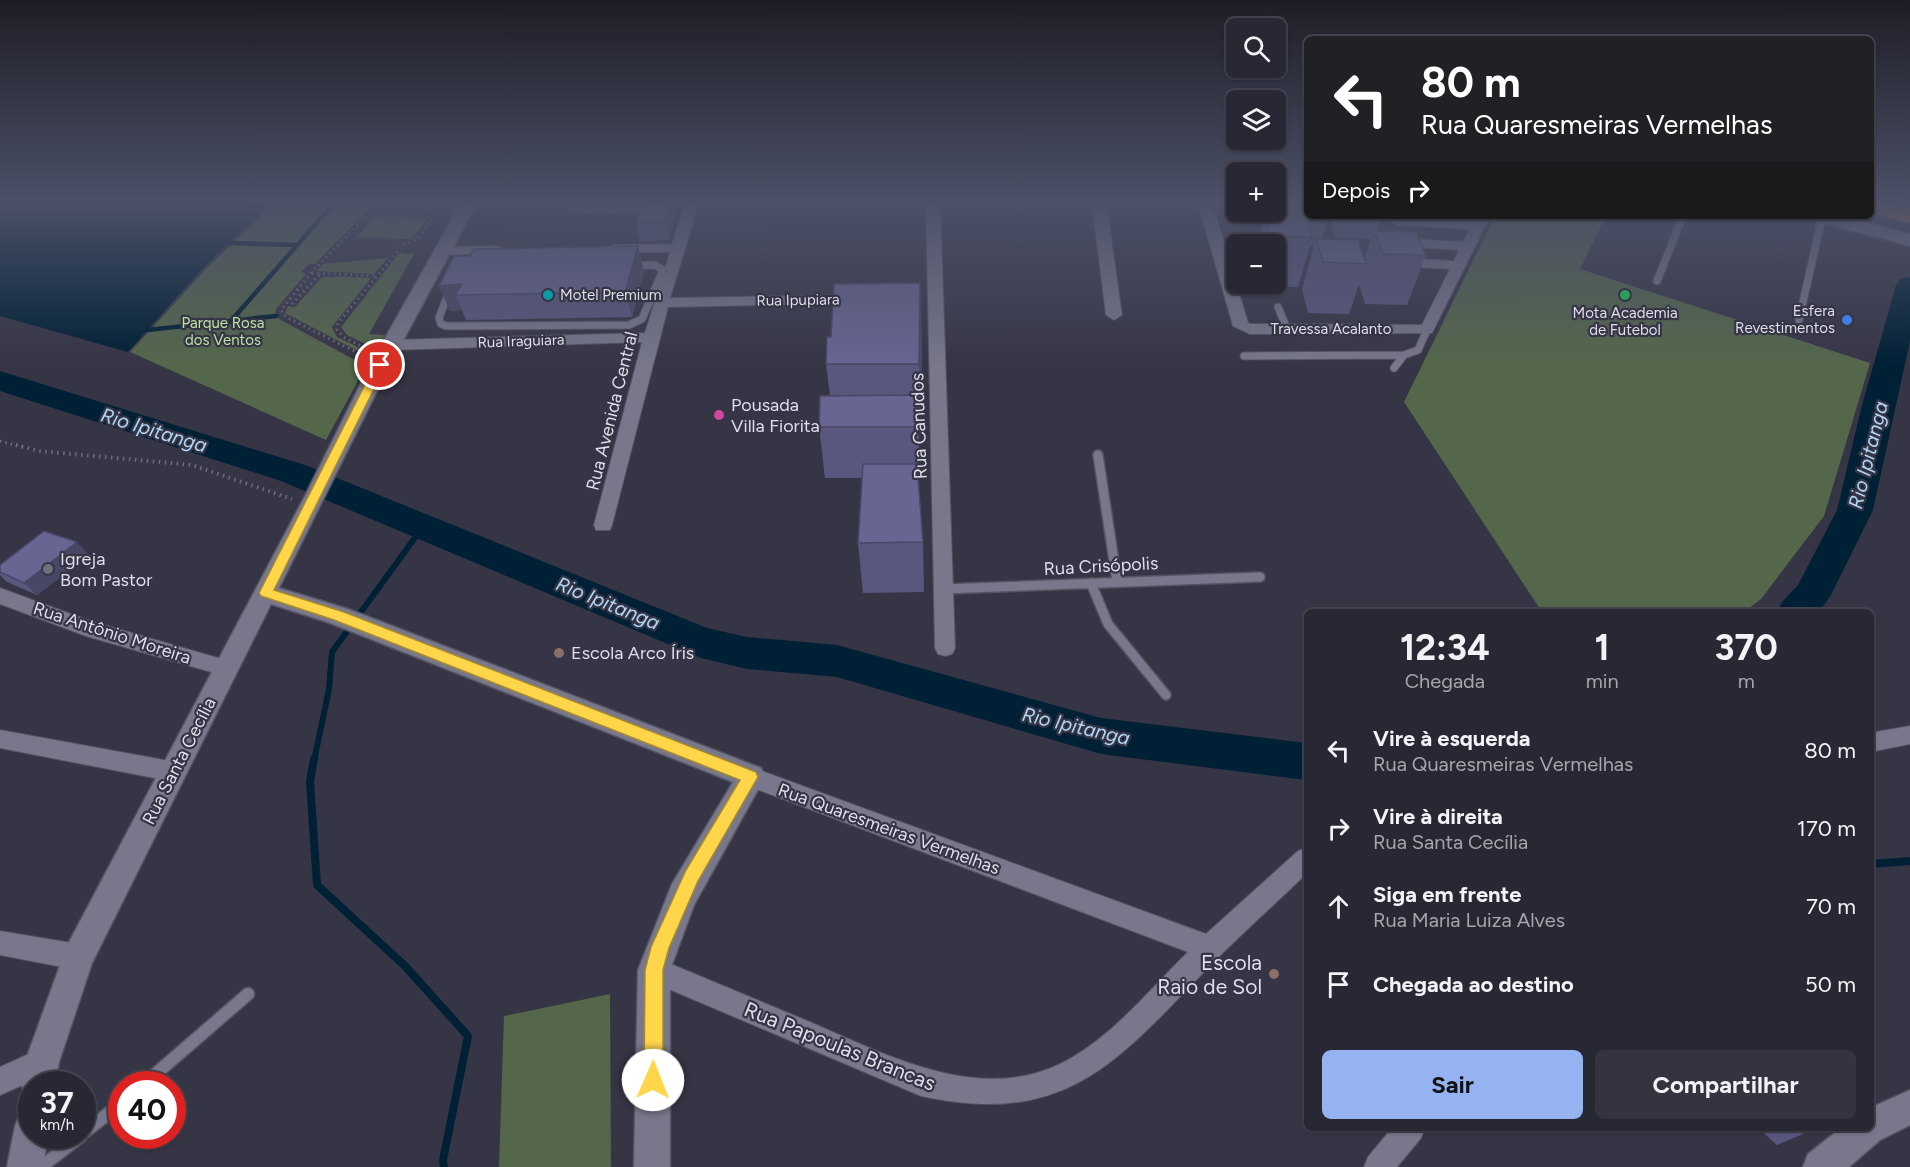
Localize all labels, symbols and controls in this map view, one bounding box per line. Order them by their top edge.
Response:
map controls [1226,18,1286,294]
button: search [1226,18,1286,78]
text: 80 m [1421,57,1521,108]
icon: left [1322,60,1400,138]
button: layers [1226,90,1286,150]
text: Rua Quaresmeiras Vermelhas [1421,108,1772,141]
button: + [1226,162,1286,222]
icon: right [1402,174,1435,207]
text: Depois [1322,177,1390,204]
button: − [1226,234,1286,294]
place label: Motel Premium [560,286,661,304]
marker: Motel Premium [541,288,555,302]
marker: Mota Academia de Futebol [1618,288,1632,302]
street label: Rua Ipupiara [756,290,840,310]
place label: Esfera Revestimentos [1735,302,1835,337]
place label: Mota Academia de Futebol [1572,304,1678,339]
marker: Esfera Revestimentos [1840,313,1854,327]
park label: Parque Rosa dos Ventos [182,314,264,349]
street label: Travessa Acalanto [1271,320,1392,338]
street label: Rua Avenida Central [582,329,642,493]
street label: Rua Iraguiara [477,330,565,352]
pin [354,339,405,390]
icon: arrive [363,348,396,381]
street label: Rua Canudos [906,372,932,480]
place label: Pousada Villa Fiorita [731,394,820,437]
water label: Rio Ipitanga [1843,399,1893,511]
water label: Rio Ipitanga [98,402,210,458]
marker: Pousada Villa Fiorita [712,408,726,422]
place label: Igreja Bom Pastor [60,548,152,591]
street label: Rua Crisópolis [1043,552,1159,580]
marker: Igreja Bom Pastor [41,562,55,576]
water label: Rio Ipitanga [553,571,664,635]
street label: Rua Antônio Moreira [30,597,194,669]
text: 12:34 [1400,626,1490,669]
text: 1 [1595,626,1610,669]
text: 370 [1715,626,1778,669]
place label: Escola Arco Íris [571,642,694,664]
marker: Escola Arco Íris [552,646,566,660]
text: Chegada [1405,669,1485,693]
text: min [1586,669,1619,693]
text: m [1738,669,1755,693]
street label: Rua Santa Cecília [138,694,220,828]
water label: Rio Ipitanga [1020,702,1132,750]
text: Vire à esquerda [1373,725,1531,752]
icon: left [1322,734,1355,767]
text: 80 m [1804,737,1856,764]
text: Rua Quaresmeiras Vermelhas [1373,752,1633,776]
street label: Rua Quaresmeiras Vermelhas [775,779,1003,879]
text: Vire à direita [1373,803,1503,830]
icon: right [1322,812,1355,845]
text: 170 m [1797,815,1856,842]
text: Rua Santa Cecília [1373,830,1528,854]
text: Siga em frente [1373,881,1521,908]
icon: ahead [1322,890,1355,923]
text: 70 m [1806,893,1856,920]
text: Rua Maria Luiza Alves [1373,908,1565,932]
place label: Escola Raio de Sol [1157,950,1262,999]
marker: Escola Raio de Sol [1267,967,1281,981]
icon: arrive [1322,968,1355,1001]
text: Chegada ao destino [1373,971,1574,998]
text: 50 m [1805,971,1856,998]
street label: Rua Papoulas Brancas [741,996,939,1096]
position arrow [621,1048,685,1112]
button: Sair [1322,1050,1583,1119]
button: Compartilhar [1595,1050,1856,1119]
speed limit sign: 40 [108,1071,186,1149]
text: 37 [40,1084,74,1121]
text: km/h [40,1116,74,1134]

